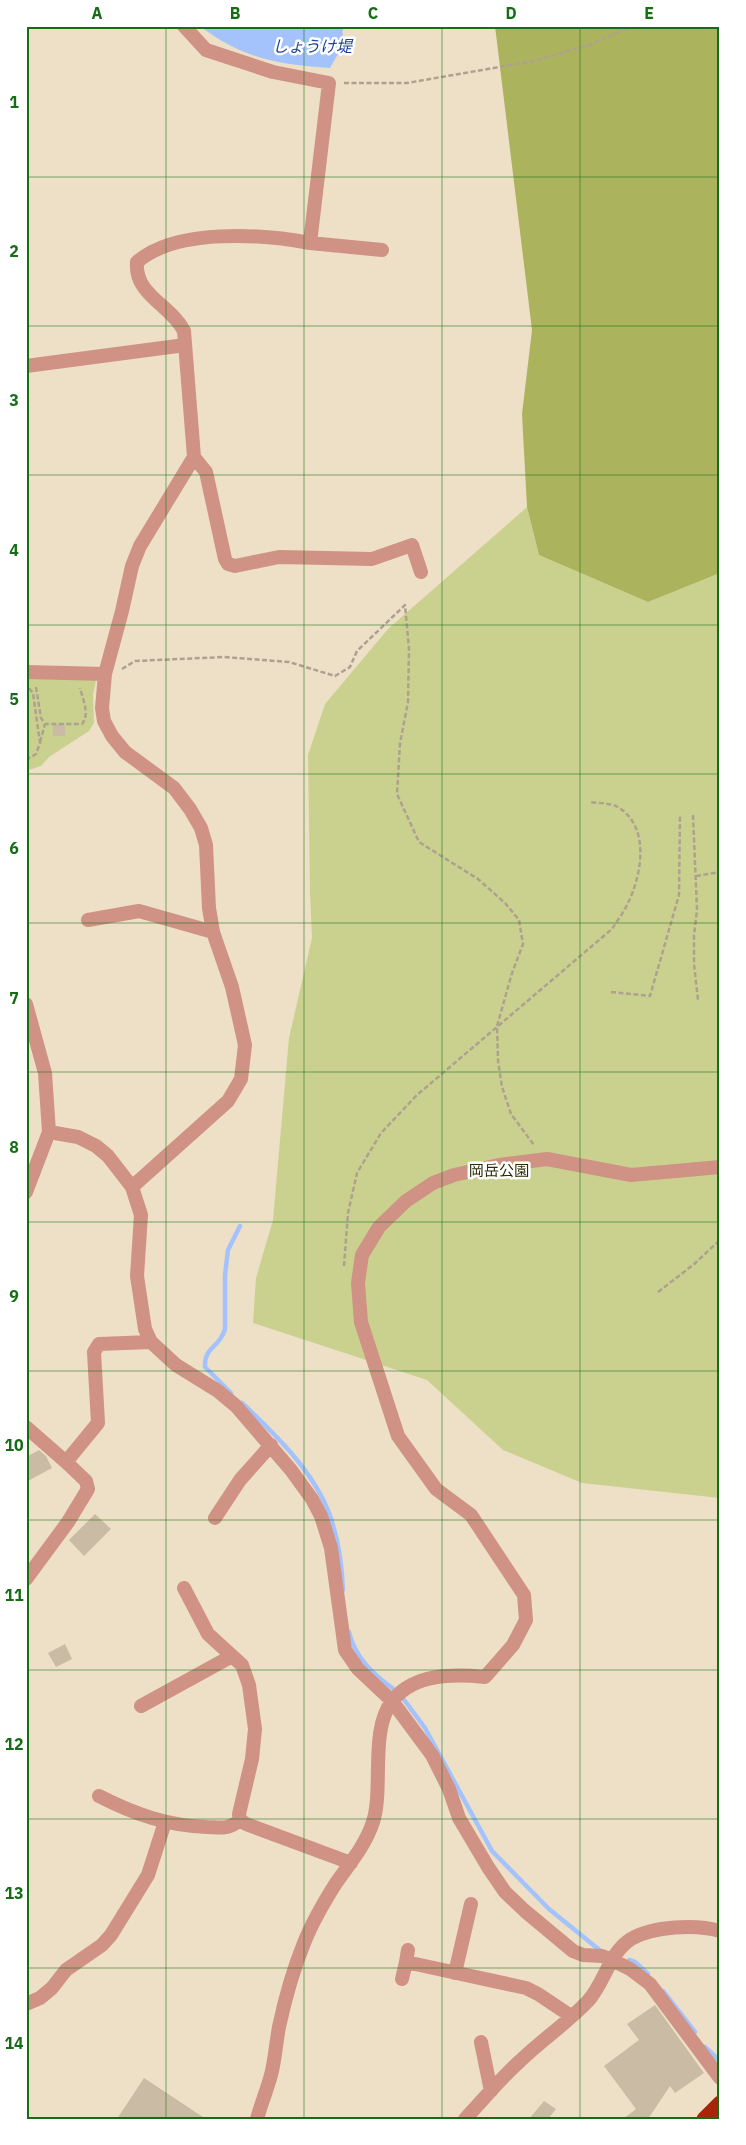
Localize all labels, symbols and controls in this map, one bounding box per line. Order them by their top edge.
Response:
text: A [92,3,103,23]
text: B [230,3,241,23]
text: C [368,3,378,23]
text: D [505,3,517,23]
text: E [644,3,654,23]
water label: しょうけ堤 [272,36,354,56]
text: 1 [9,92,19,112]
text: 2 [9,241,19,261]
text: 3 [9,390,19,410]
text: 4 [9,540,19,560]
text: 5 [9,689,19,709]
text: 6 [9,838,19,858]
text: 7 [9,988,19,1008]
text: 8 [9,1137,19,1157]
park label: 岡岳公園 [469,1161,529,1180]
text: 9 [9,1286,19,1306]
text: 10 [4,1435,24,1455]
text: 11 [4,1585,24,1605]
text: 12 [4,1734,24,1754]
text: 13 [4,1883,24,1903]
text: 14 [4,2033,24,2053]

